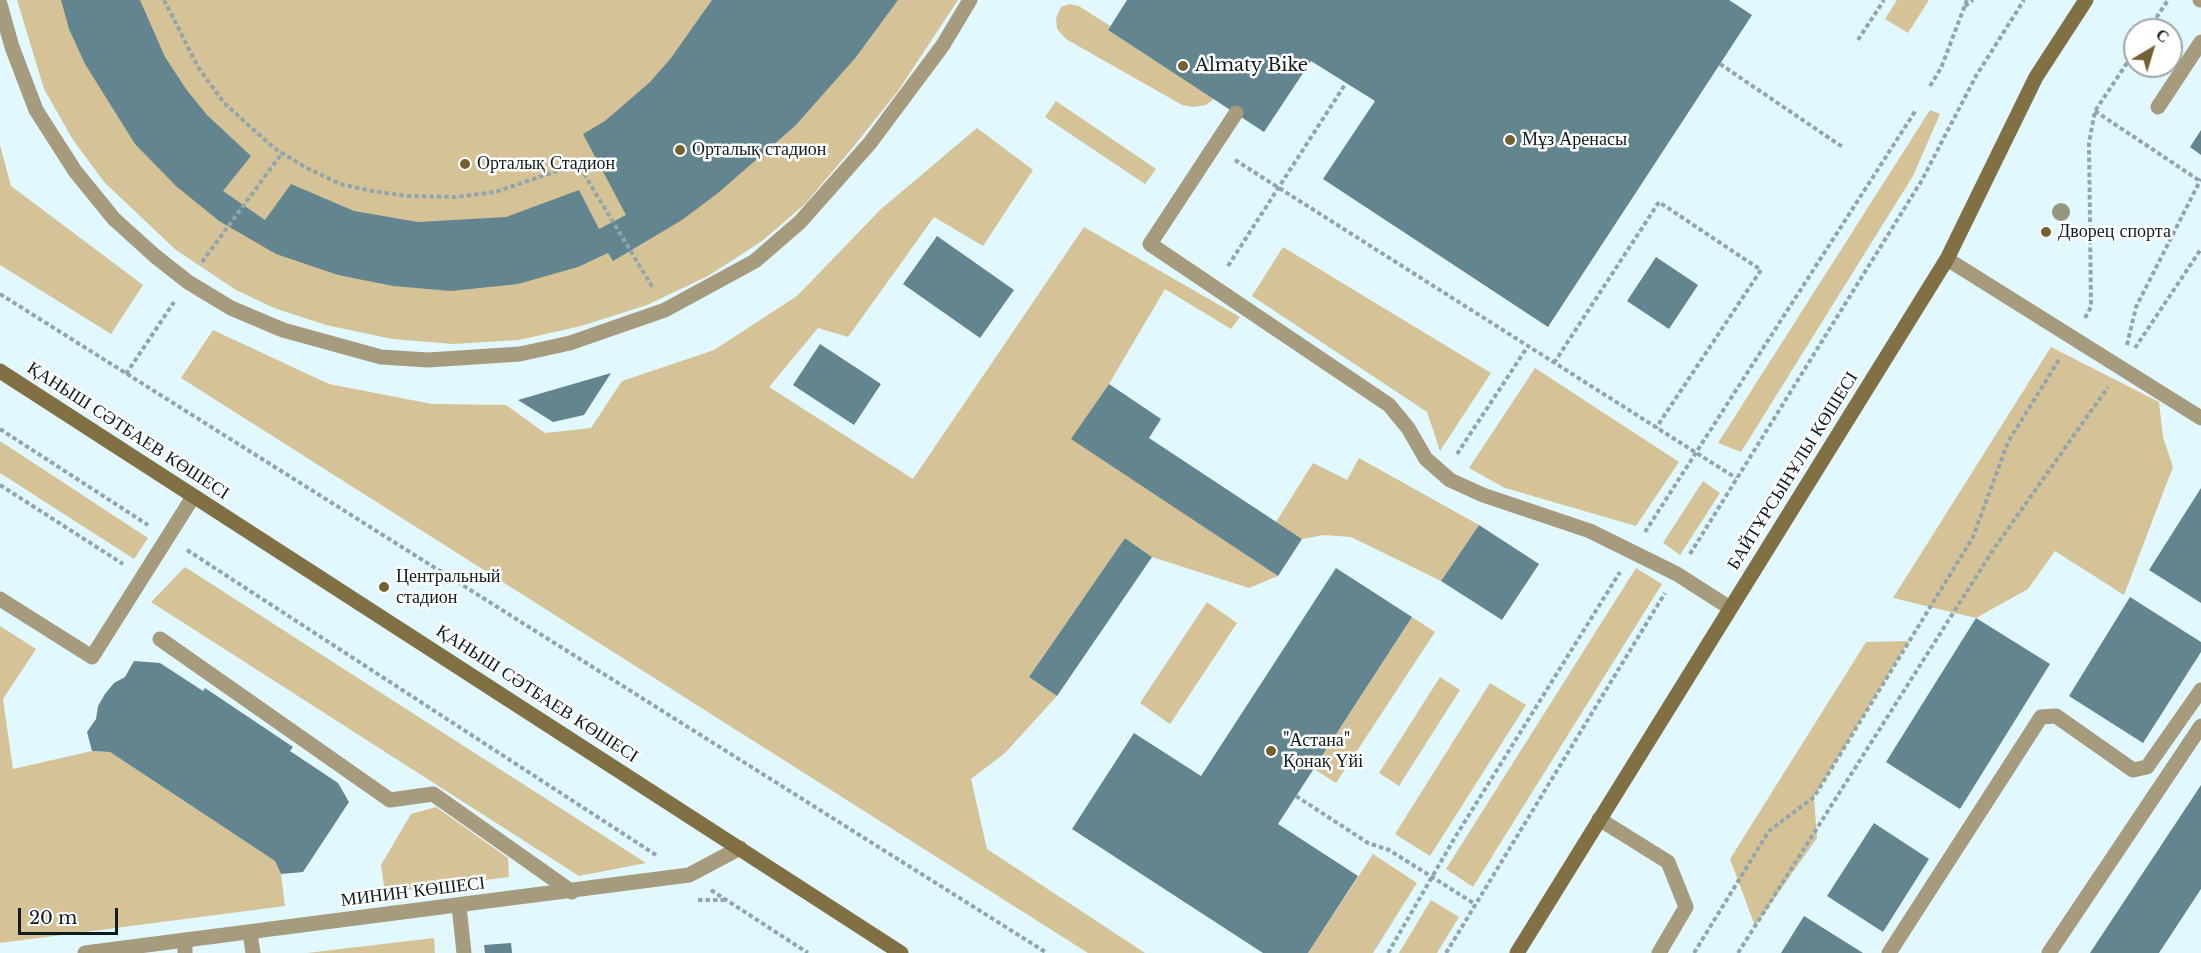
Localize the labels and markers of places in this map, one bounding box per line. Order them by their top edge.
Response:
place label: Almaty Bike [1195,55,1308,77]
marker: Almaty Bike [1176,59,1190,73]
place label: Мұз Аренасы [1522,129,1627,151]
marker: Мұз Аренасы [1503,133,1517,147]
place label: Орталық стадион [692,139,826,161]
marker: Орталық стадион [673,143,687,157]
place label: Орталық Стадион [477,153,615,175]
marker: Орталық Стадион [458,157,472,171]
place label: Дворец спорта [2058,221,2171,243]
marker: Дворец спорта [2039,225,2053,239]
place label: Центральный стадион [396,566,500,608]
marker: Центральный стадион [377,580,391,594]
place label: "Астана" Қонақ Үйі [1283,730,1363,772]
marker: "Астана" Қонақ Үйі [1264,744,1278,758]

